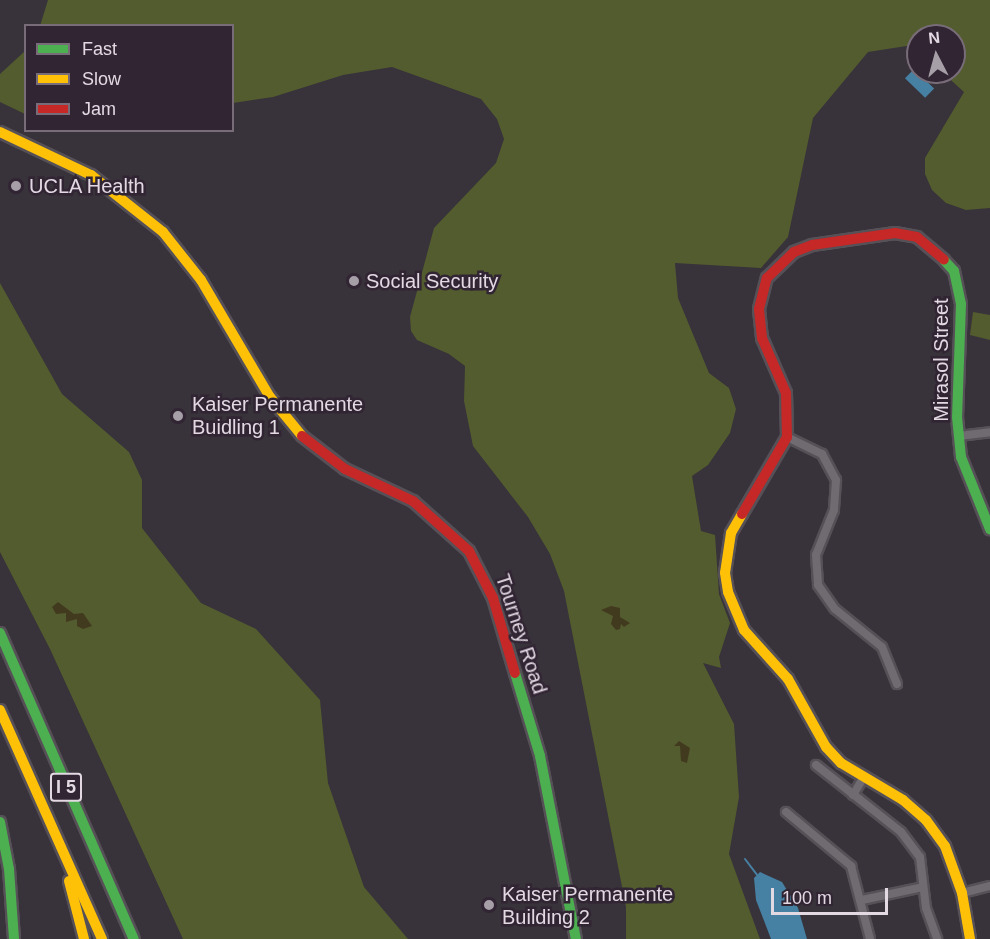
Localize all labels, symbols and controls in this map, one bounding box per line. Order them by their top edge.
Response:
legend [24,24,234,132]
north arrow [906,24,966,84]
text: N [928,29,941,47]
text: Fast [82,39,117,59]
text: Slow [82,69,121,89]
text: Jam [82,99,116,119]
place label: UCLA Health [29,174,146,198]
marker: UCLA Health [7,177,25,195]
place label: Social Security [366,269,498,293]
marker: Social Security [347,274,361,288]
street label: Mirasol Street [929,298,953,422]
place label: Kaiser Permanente Buidling 1 [192,392,363,439]
marker: Kaiser Permanente Buidling 1 [169,407,187,425]
street label: Tourney Road [490,571,552,697]
road number: I 5 [50,772,82,802]
scale bar [774,876,891,914]
place label: Kaiser Permanente Building 2 [502,882,673,929]
text: 100 m [782,888,832,908]
marker: Kaiser Permanente Building 2 [480,896,498,914]

